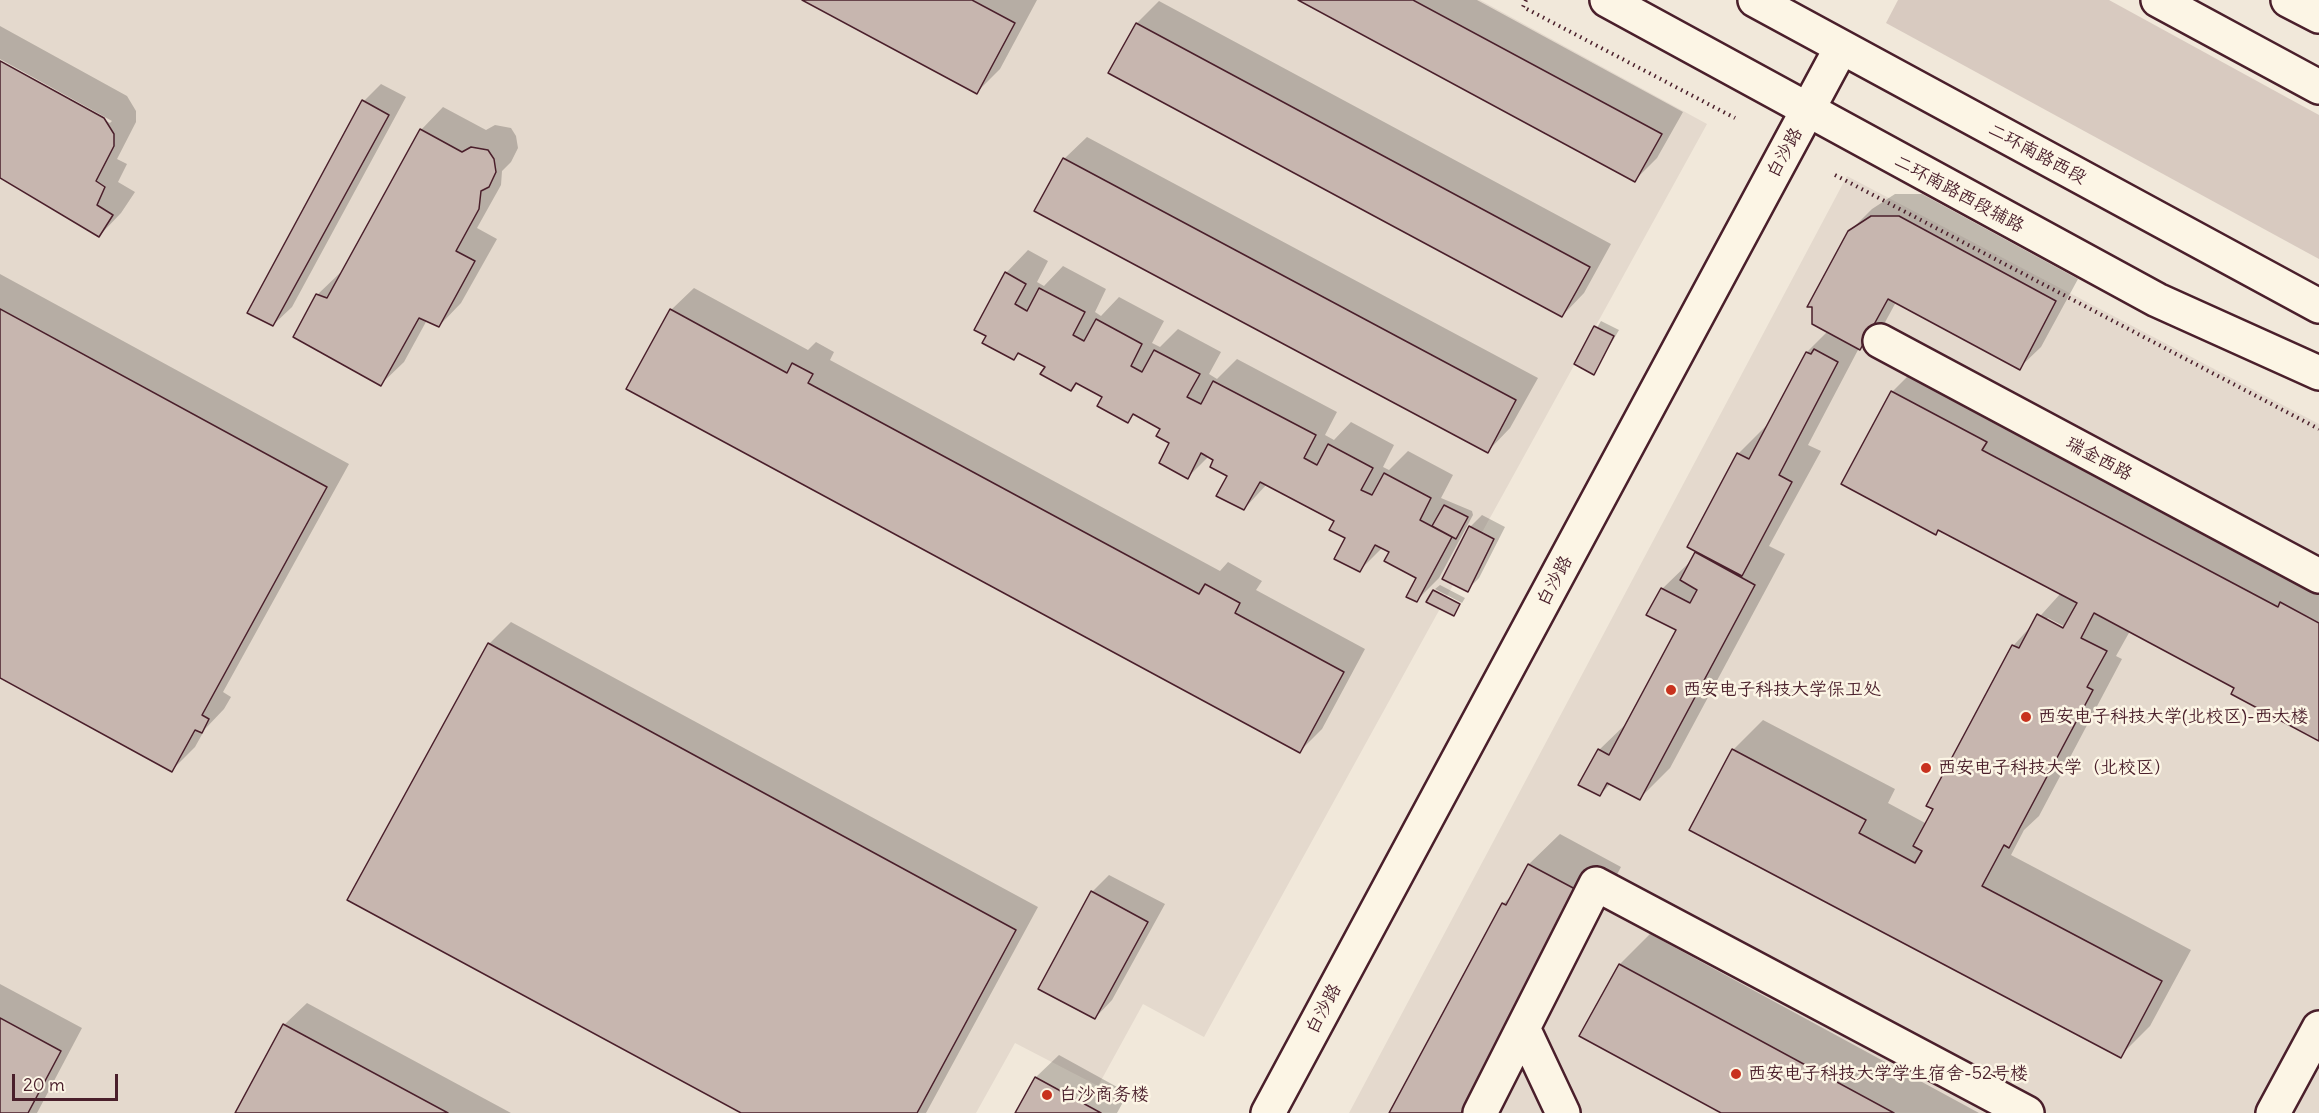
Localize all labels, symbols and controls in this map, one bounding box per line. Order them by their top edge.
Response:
street label: 二环南路西段 [1984,119,2090,189]
street label: 白沙路 [1762,124,1808,182]
street label: 二环南路西段辅路 [1890,151,2028,237]
street label: 瑞金西路 [2062,433,2136,485]
street label: 白沙路 [1533,552,1577,610]
place label: 西安电子科技大学保卫处 [1683,679,1881,701]
marker: 西安电子科技大学保卫处 [1664,683,1678,697]
place label: 西安电子科技大学(北校区)-西大楼 [2038,706,2309,728]
marker: 西安电子科技大学(北校区)-西大楼 [2019,710,2033,724]
place label: 西安电子科技大学（北校区） [1938,757,2172,779]
marker: 西安电子科技大学（北校区） [1919,761,1933,775]
street label: 白沙路 [1302,980,1346,1038]
scale bar [15,1062,122,1100]
place label: 西安电子科技大学学生宿舍-52号楼 [1748,1063,2028,1085]
marker: 西安电子科技大学学生宿舍-52号楼 [1729,1067,1743,1081]
text: 20 m [23,1073,65,1096]
place label: 白沙商务楼 [1059,1084,1149,1106]
marker: 白沙商务楼 [1040,1088,1054,1102]

